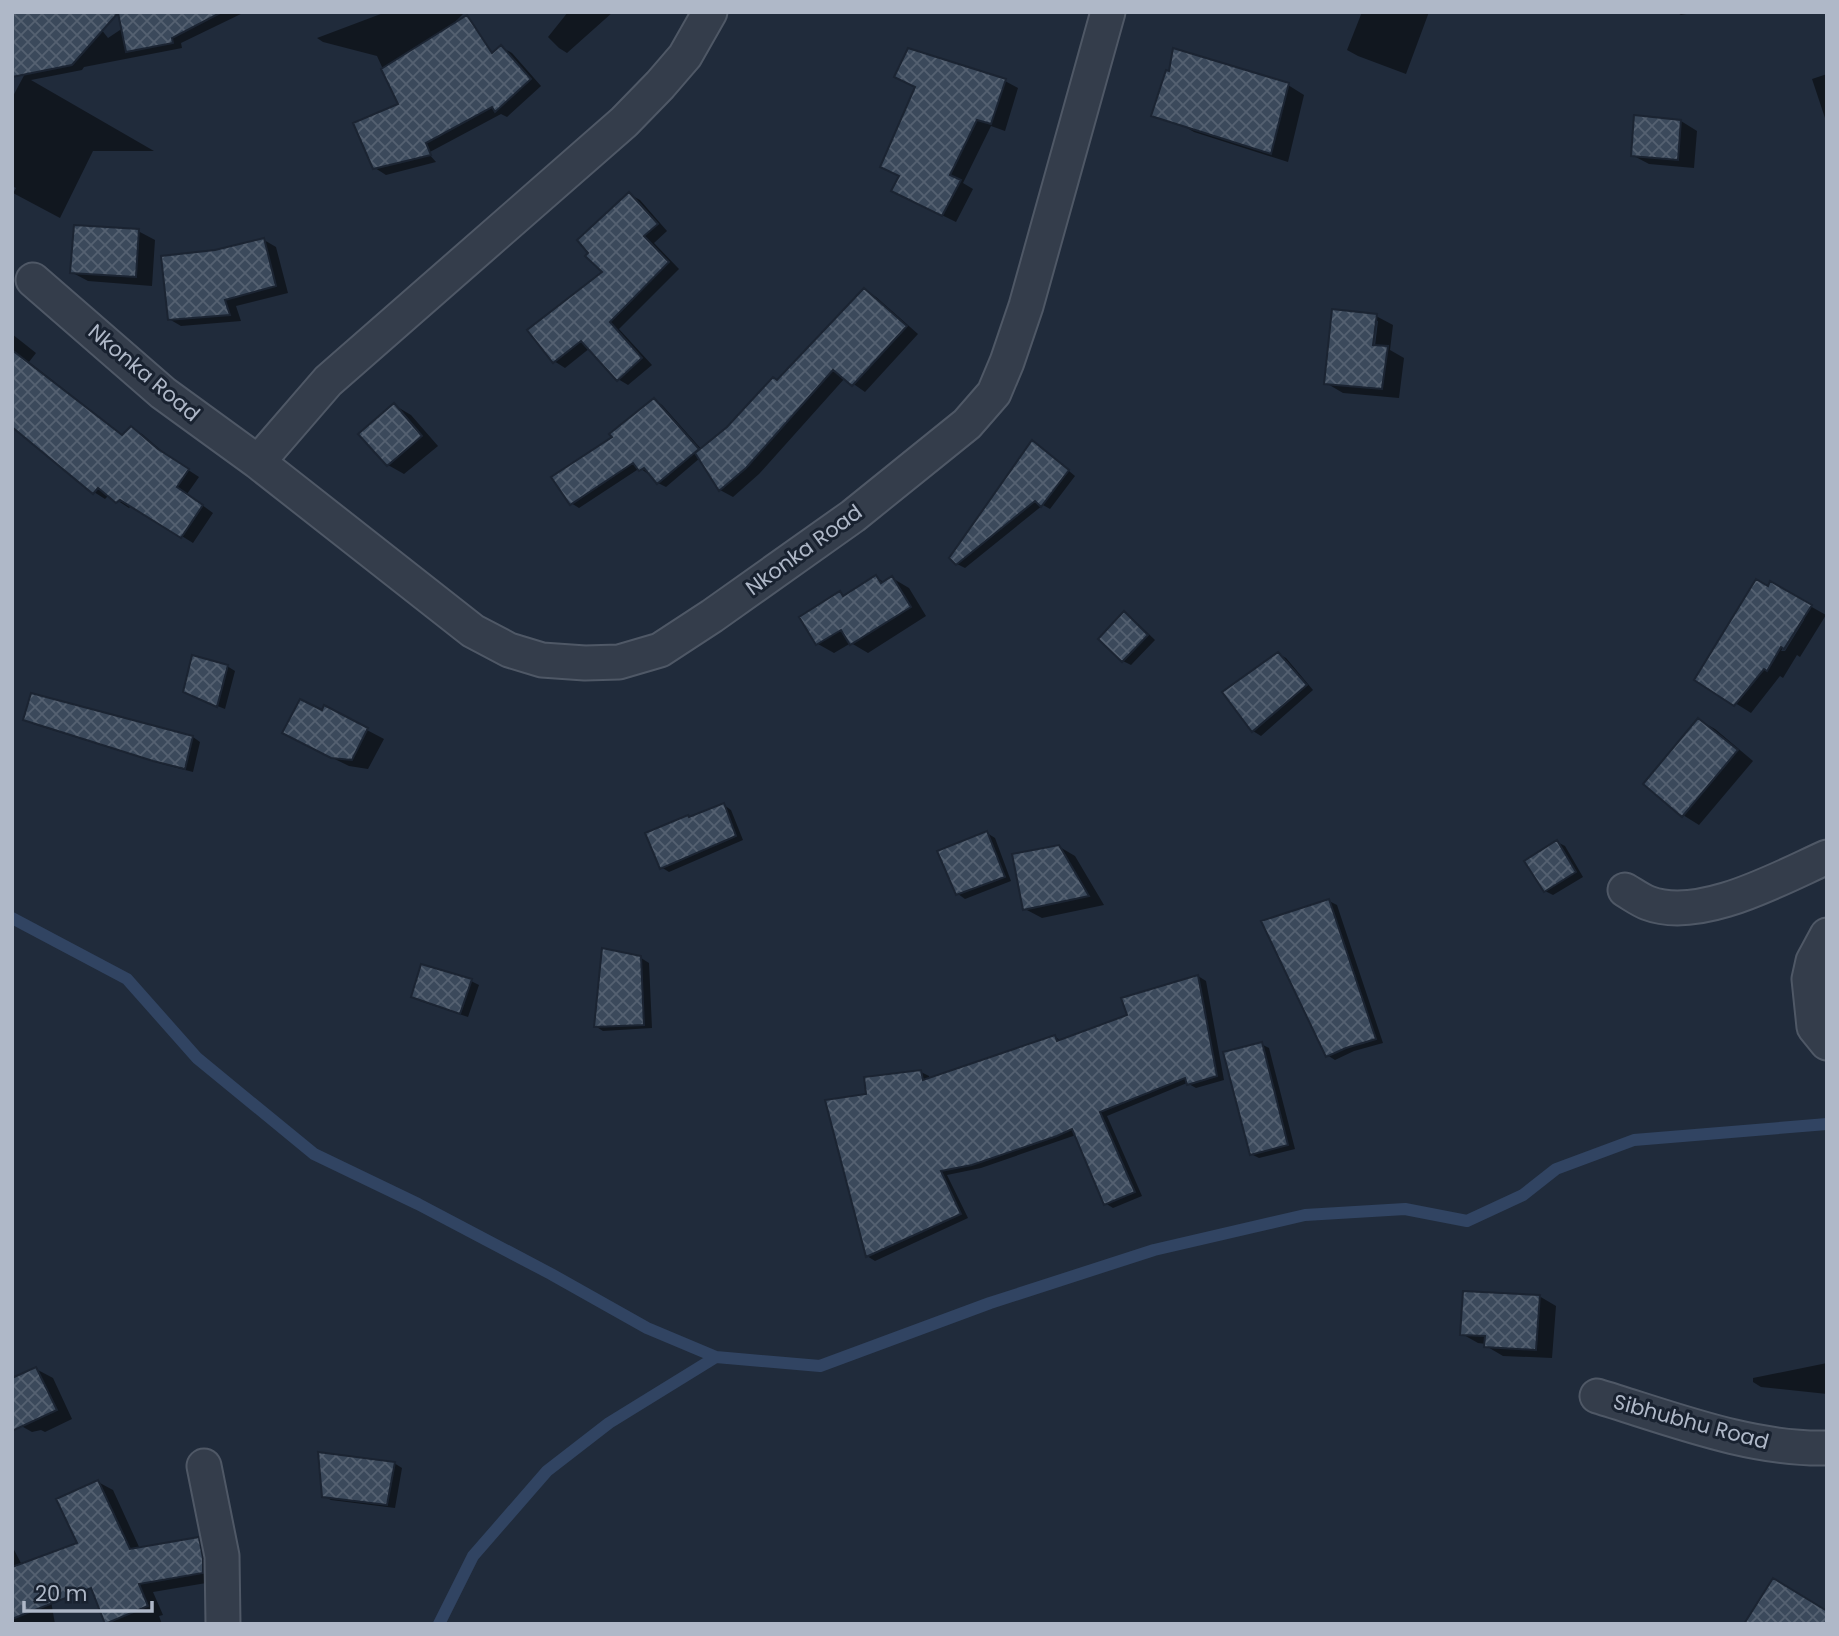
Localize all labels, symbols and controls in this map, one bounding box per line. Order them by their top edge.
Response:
street label: Nkonka Road [82,317,206,428]
street label: Nkonka Road [739,497,868,602]
street label: Sibhubhu Road [1610,1387,1772,1456]
scale bar [24,1570,152,1614]
text: 20 m [35,1579,88,1608]

